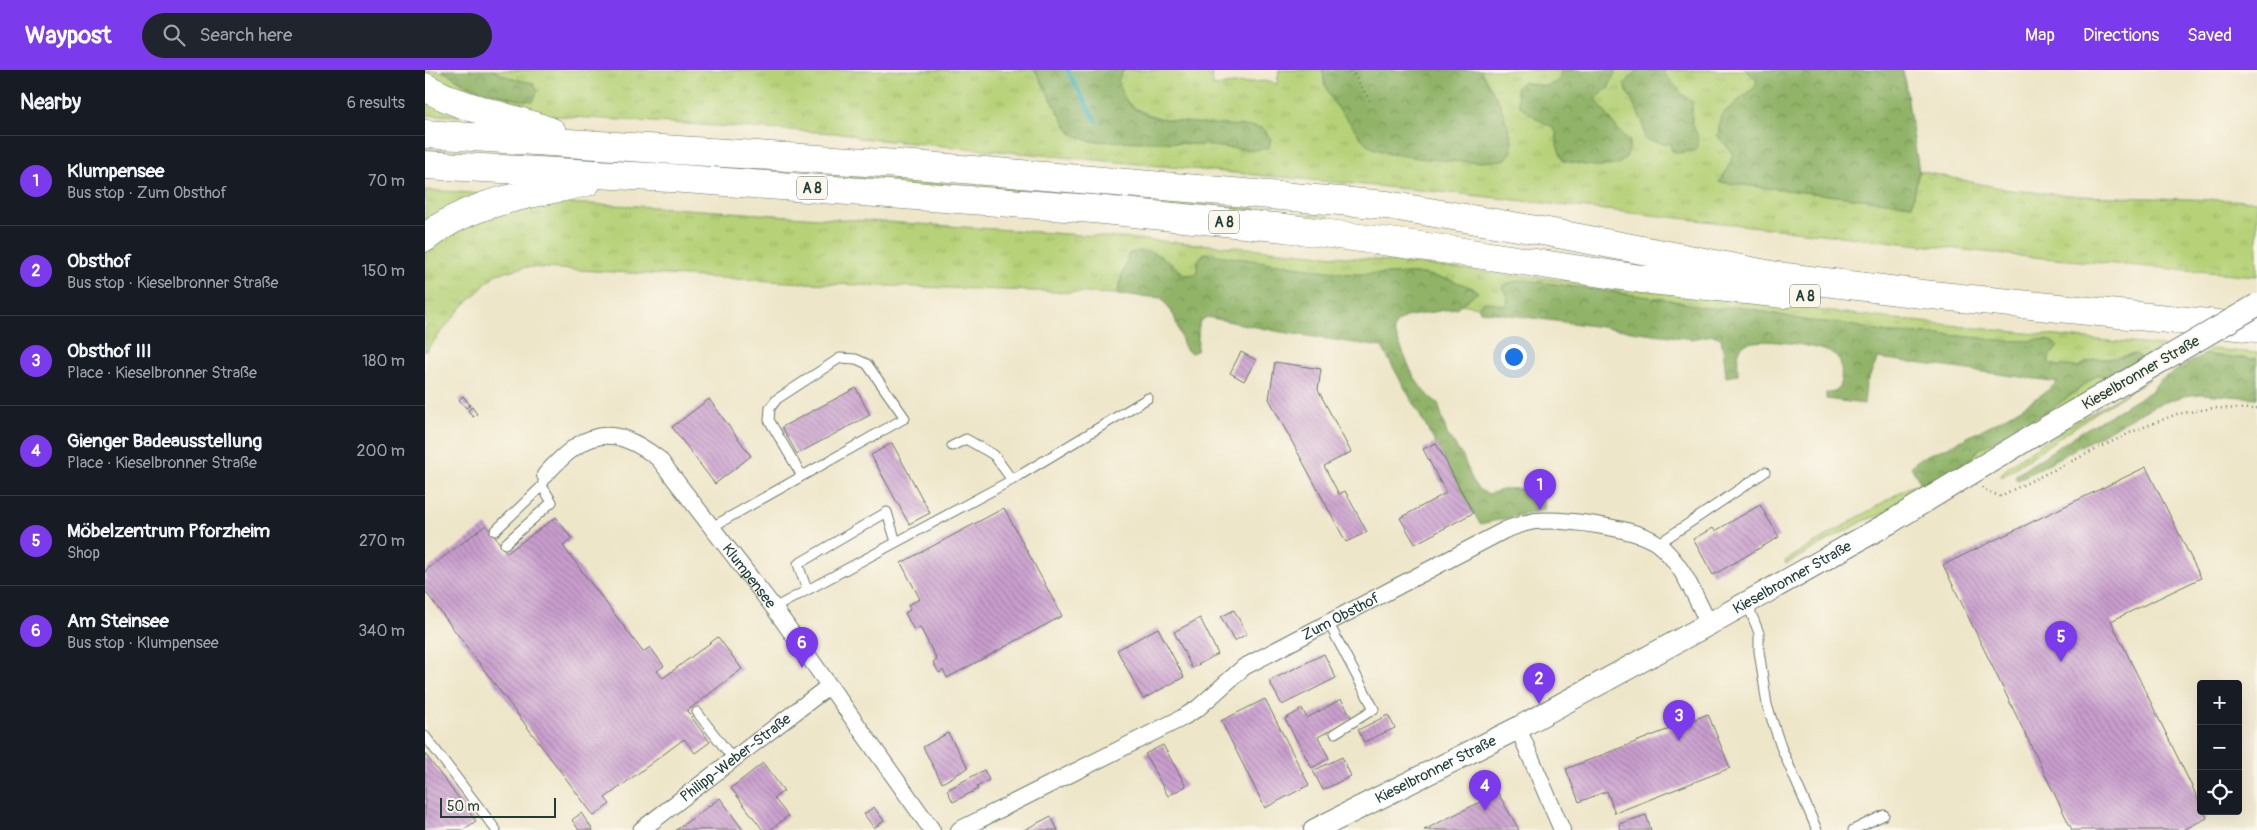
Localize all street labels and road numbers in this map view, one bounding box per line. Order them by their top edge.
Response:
road number: A 8 [797,176,827,200]
road number: A 8 [1209,210,1239,233]
road number: A 8 [1790,285,1820,308]
street label: Kieselbronner Straße [2079,331,2204,414]
street label: Kieselbronner Straße [1730,536,1855,618]
street label: Klumpensee [718,540,781,613]
street label: Zum Obsthof [1299,588,1382,644]
street label: Philipp-Weber-Straße [676,709,795,806]
street label: Kieselbronner Straße [1372,731,1500,808]

